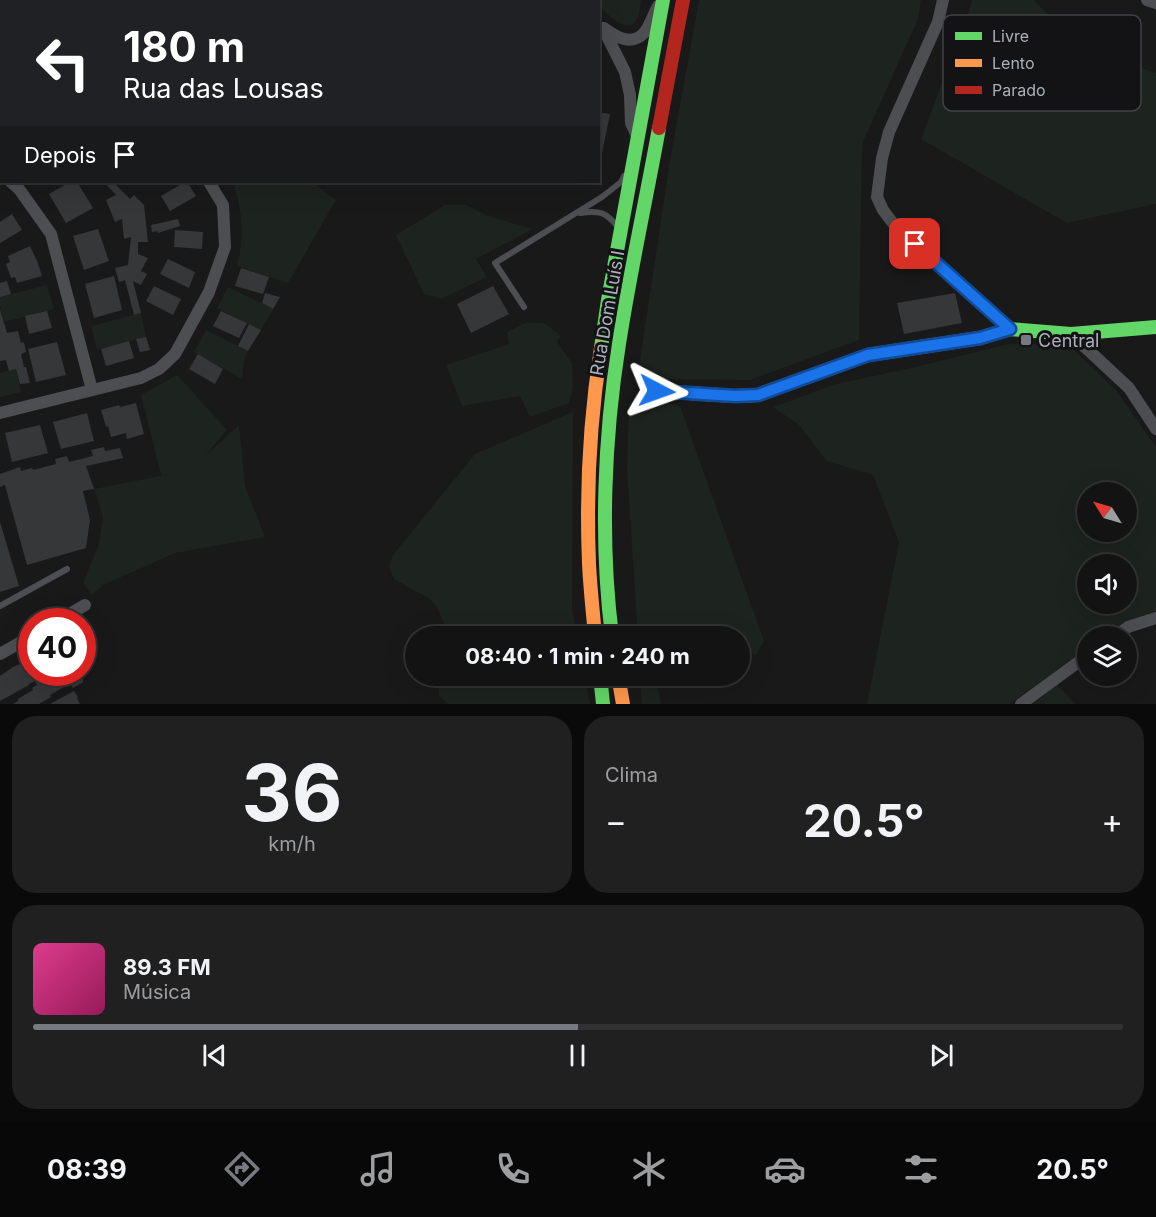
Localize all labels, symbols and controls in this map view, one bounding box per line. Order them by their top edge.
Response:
legend [943,15,1141,111]
text: 180 m [123,21,245,72]
icon: left [24,24,102,102]
text: Livre [992,26,1029,46]
text: Lento [992,53,1035,73]
text: Rua das Lousas [123,72,324,105]
text: Parado [992,80,1046,100]
icon: arrive [108,138,141,171]
text: Depois [24,142,96,168]
pin [889,218,940,269]
icon: arrive [898,227,931,260]
street label: Rua Dom Luís I [586,249,628,377]
place label: Central [1038,330,1099,351]
marker: Central [1019,333,1033,347]
position arrow [625,359,689,423]
north arrow [1077,482,1137,542]
map controls [1077,482,1137,686]
button: sound [1077,554,1137,614]
speed limit sign: 40 [18,608,96,686]
button: layers [1077,626,1137,686]
text: 08:40 · 1 min · 240 m [465,643,690,669]
text: 36 [241,745,343,840]
text: Clima [605,763,658,787]
text: 20.5° [803,793,925,848]
text: − [605,801,627,841]
text: + [1101,801,1123,841]
text: km/h [268,832,316,856]
text: 89.3 FM [123,954,211,980]
text: Música [123,980,191,1004]
icon: previous [198,1039,231,1072]
icon: pause [561,1039,594,1072]
icon: next [925,1039,958,1072]
icon: directions [221,1148,263,1190]
icon: music [357,1148,399,1190]
icon: phone [492,1148,534,1190]
icon: climate [628,1148,670,1190]
icon: car [764,1148,806,1190]
icon: filters [900,1148,942,1190]
text: 08:39 [47,1153,127,1186]
text: 20.5° [1036,1153,1109,1186]

